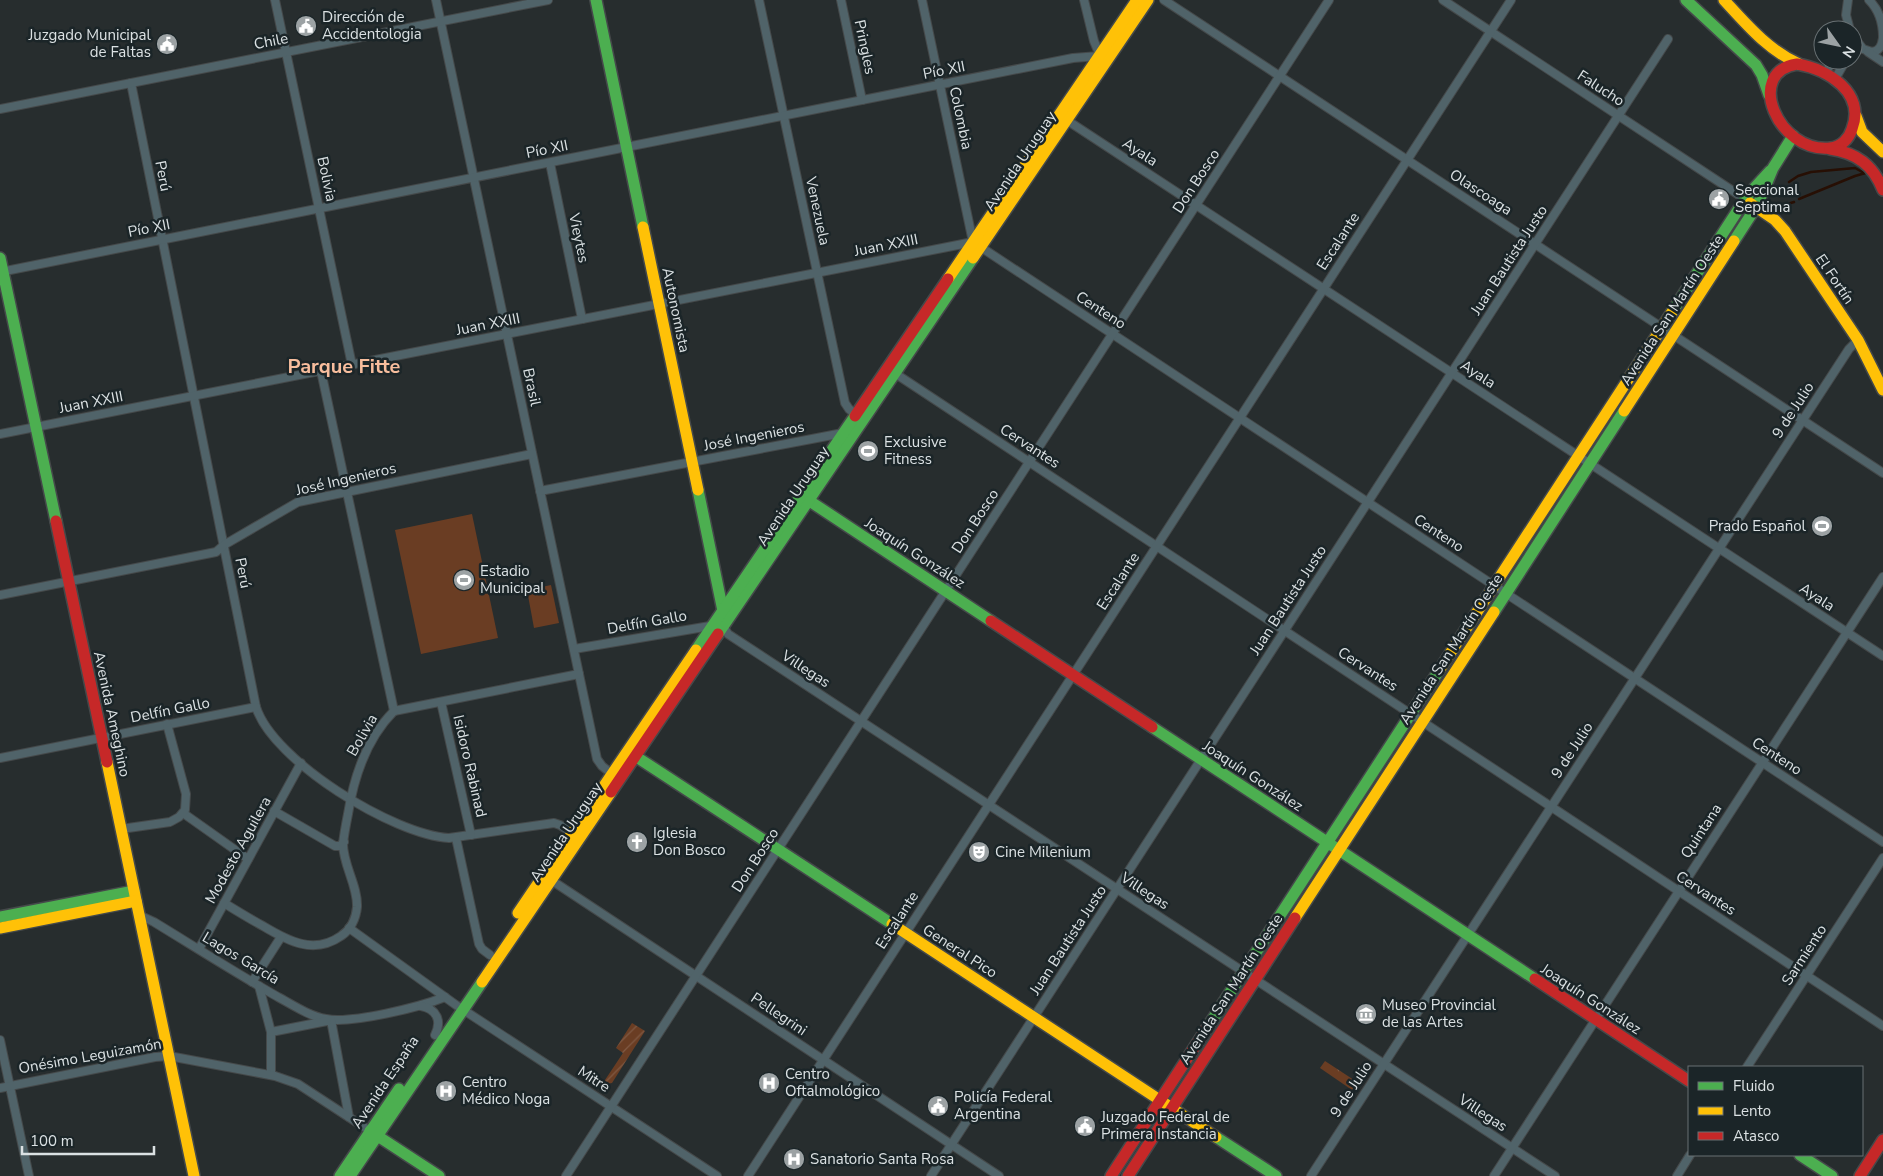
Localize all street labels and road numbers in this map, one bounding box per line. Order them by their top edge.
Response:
street label: Pringles [849,18,881,76]
street label: Chile [252,28,290,54]
street label: Pío XII [921,56,967,84]
street label: Falucho [1574,65,1628,111]
street label: Colombia [945,85,977,151]
street label: Avenida Uruguay [979,107,1061,215]
street label: Ayala [1118,133,1162,171]
street label: Pío XII [524,135,570,163]
street label: Don Bosco [1168,145,1224,217]
street label: Bolivia [312,155,342,203]
street label: Perú [150,159,176,193]
street label: Olascoaga [1446,164,1516,220]
street label: Venezuela [801,174,835,247]
street label: Juan Bautista Justo [1465,201,1552,320]
street label: Escalante [1312,208,1364,274]
street label: Vieytes [564,211,594,265]
street label: Pío XII [126,214,172,242]
street label: Juan XXIII [851,229,920,261]
street label: Avenida San Martín Oeste [1616,231,1728,389]
street label: El Fortín [1811,250,1859,308]
street label: Autonomista [657,266,695,354]
street label: Centeno [1072,286,1130,334]
street label: Juan XXIII [453,308,522,340]
street label: Ayala [1456,355,1500,393]
street label: Brasil [518,366,546,408]
street label: 9 de Julio [1767,378,1819,442]
street label: Juan XXIII [56,386,125,418]
street label: José Ingenieros [701,416,806,456]
street label: Cervantes [996,419,1064,473]
street label: Avenida Uruguay [752,442,834,550]
street label: José Ingenieros [293,458,398,500]
street label: Don Bosco [947,485,1003,557]
street label: Centeno [1410,509,1468,557]
street label: Joaquín González [860,512,969,593]
street label: Juan Bautista Justo [1244,541,1331,660]
street label: Escalante [1092,548,1144,614]
street label: Perú [230,556,256,590]
street label: Avenida San Martín Oeste [1395,570,1507,728]
street label: Ayala [1795,578,1839,616]
street label: Delfín Gallo [606,605,688,639]
street label: Cervantes [1334,642,1402,696]
street label: Villegas [777,645,834,692]
street label: Avenida Ameghino [89,649,135,779]
street label: Delfín Gallo [129,693,211,727]
street label: Bolivia [342,710,382,760]
street label: Isidoro Rabinad [449,713,491,819]
street label: 9 de Julio [1546,718,1598,782]
street label: Centeno [1748,732,1806,780]
street label: Joaquín González [1198,735,1307,816]
street label: Avenida Uruguay [525,778,607,886]
street label: Modesto Aguilera [200,793,276,907]
street label: Quintana [1676,800,1726,862]
street label: Don Bosco [727,824,783,896]
street label: Cervantes [1672,866,1740,920]
street label: Villegas [1116,867,1173,914]
street label: Juan Bautista Justo [1024,881,1111,1000]
street label: Escalante [871,887,923,953]
street label: Avenida San Martín Oeste [1175,910,1287,1068]
street label: General Pico [919,919,1001,983]
street label: Sarmiento [1777,921,1831,989]
street label: Lagos García [199,927,283,989]
street label: Joaquín González [1536,958,1645,1039]
street label: Pellegrini [747,988,811,1040]
street label: Avenida España [347,1032,423,1132]
street label: Onésimo Leguizamón [17,1034,163,1078]
street label: 9 de Julio [1325,1057,1377,1121]
street label: Mitre [574,1061,614,1097]
street label: Villegas [1454,1089,1511,1136]

